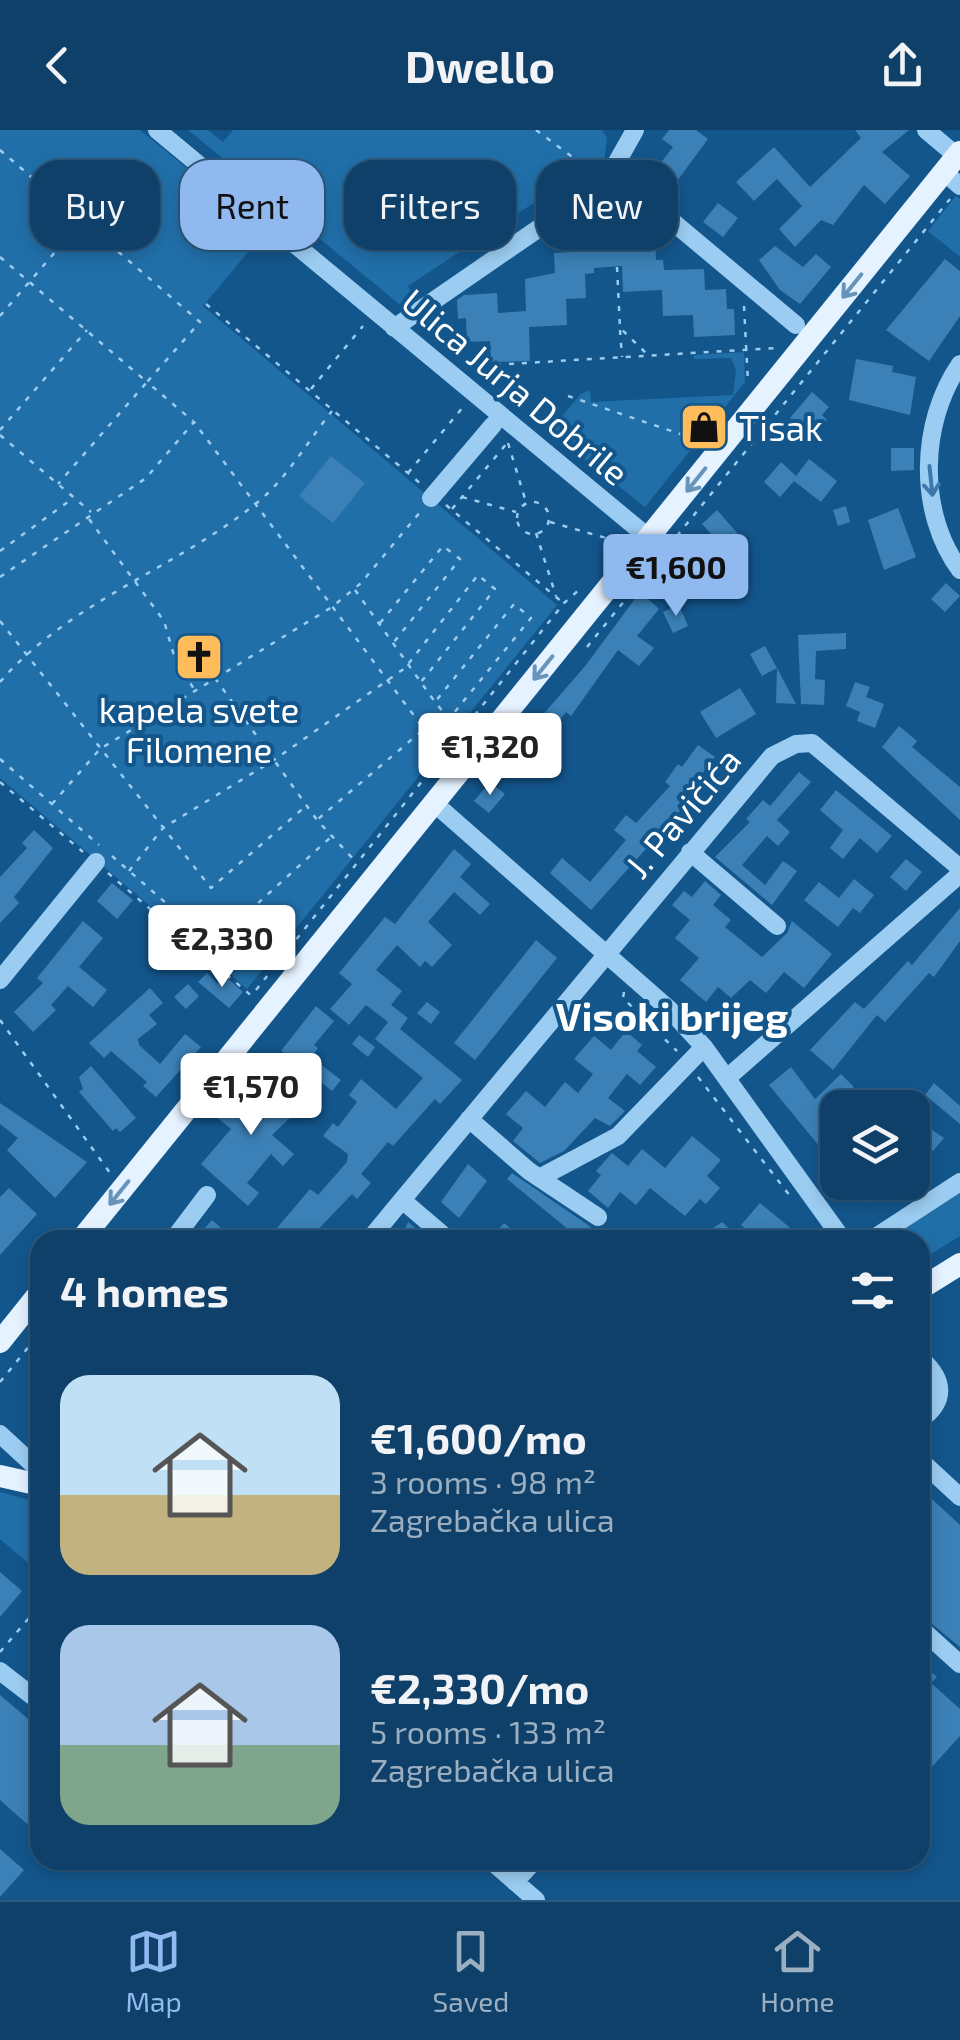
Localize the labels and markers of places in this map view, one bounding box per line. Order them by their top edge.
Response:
shop icon: Tisak [678,401,730,453]
place label: Tisak [739,406,823,448]
pin: €1,600 [595,534,757,619]
church icon: kapela svete Filomene [173,631,225,683]
place label: kapela svete Filomene [99,688,299,770]
pin: €1,320 [409,713,571,798]
pin: €2,330 [141,905,303,990]
pin: €1,570 [170,1053,332,1138]

